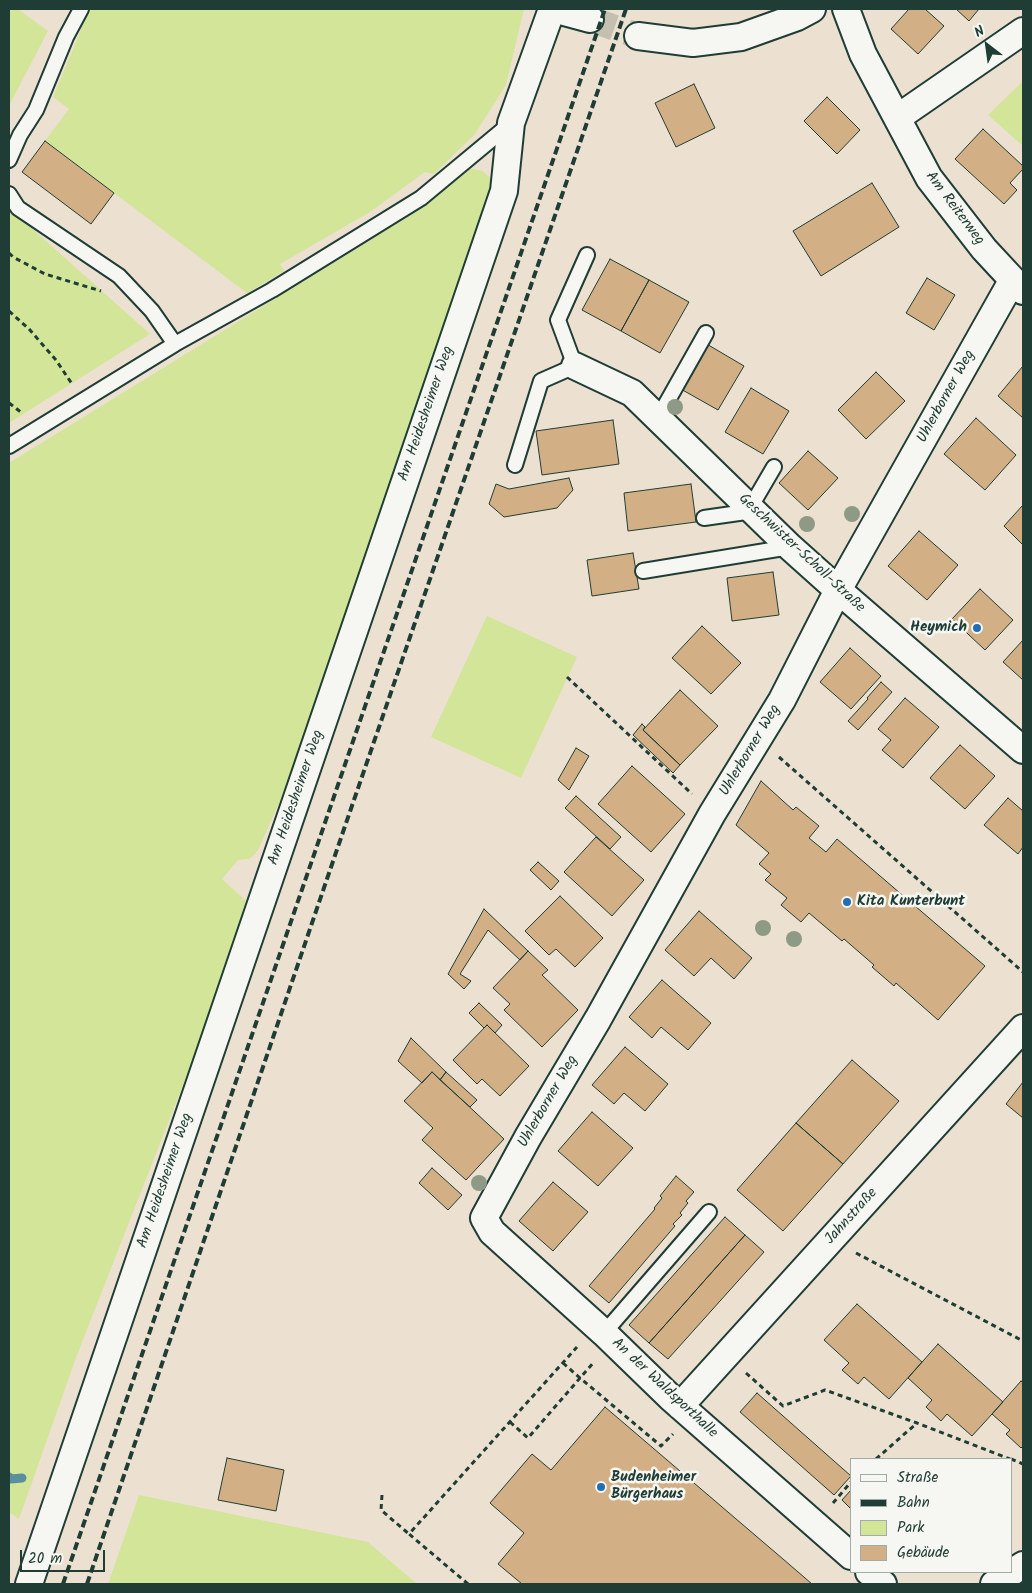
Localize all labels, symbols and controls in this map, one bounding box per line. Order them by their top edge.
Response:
north arrow [962,20,1012,70]
text: N [970,20,989,44]
street label: Am Reiterweg [920,169,988,249]
street label: Am Heidesheimer Weg [395,344,459,484]
street label: Uhlerborner Weg [914,347,980,447]
street label: Geschwister-Scholl-Straße [734,491,868,617]
place label: Heymich [910,619,967,637]
marker: Heymich [971,622,983,634]
street label: Uhlerborner Weg [717,702,785,800]
street label: Am Heidesheimer Weg [265,728,329,868]
place label: Kita Kunterbunt [857,893,965,911]
marker: Kita Kunterbunt [841,896,853,908]
street label: Uhlerborner Weg [515,1053,583,1151]
street label: Am Heidesheimer Weg [134,1111,198,1251]
street label: Jahnstraße [822,1185,882,1249]
street label: An der Waldsporthalle [607,1335,721,1443]
legend [850,1458,1012,1573]
text: Straße [897,1466,938,1490]
place label: Budenheimer Bürgerhaus [611,1469,696,1504]
marker: Budenheimer Bürgerhaus [595,1481,607,1493]
text: Bahn [897,1491,930,1515]
text: Park [897,1516,924,1540]
scale bar [22,1540,108,1572]
text: Gebäude [897,1541,949,1565]
text: 20 m [28,1547,62,1571]

